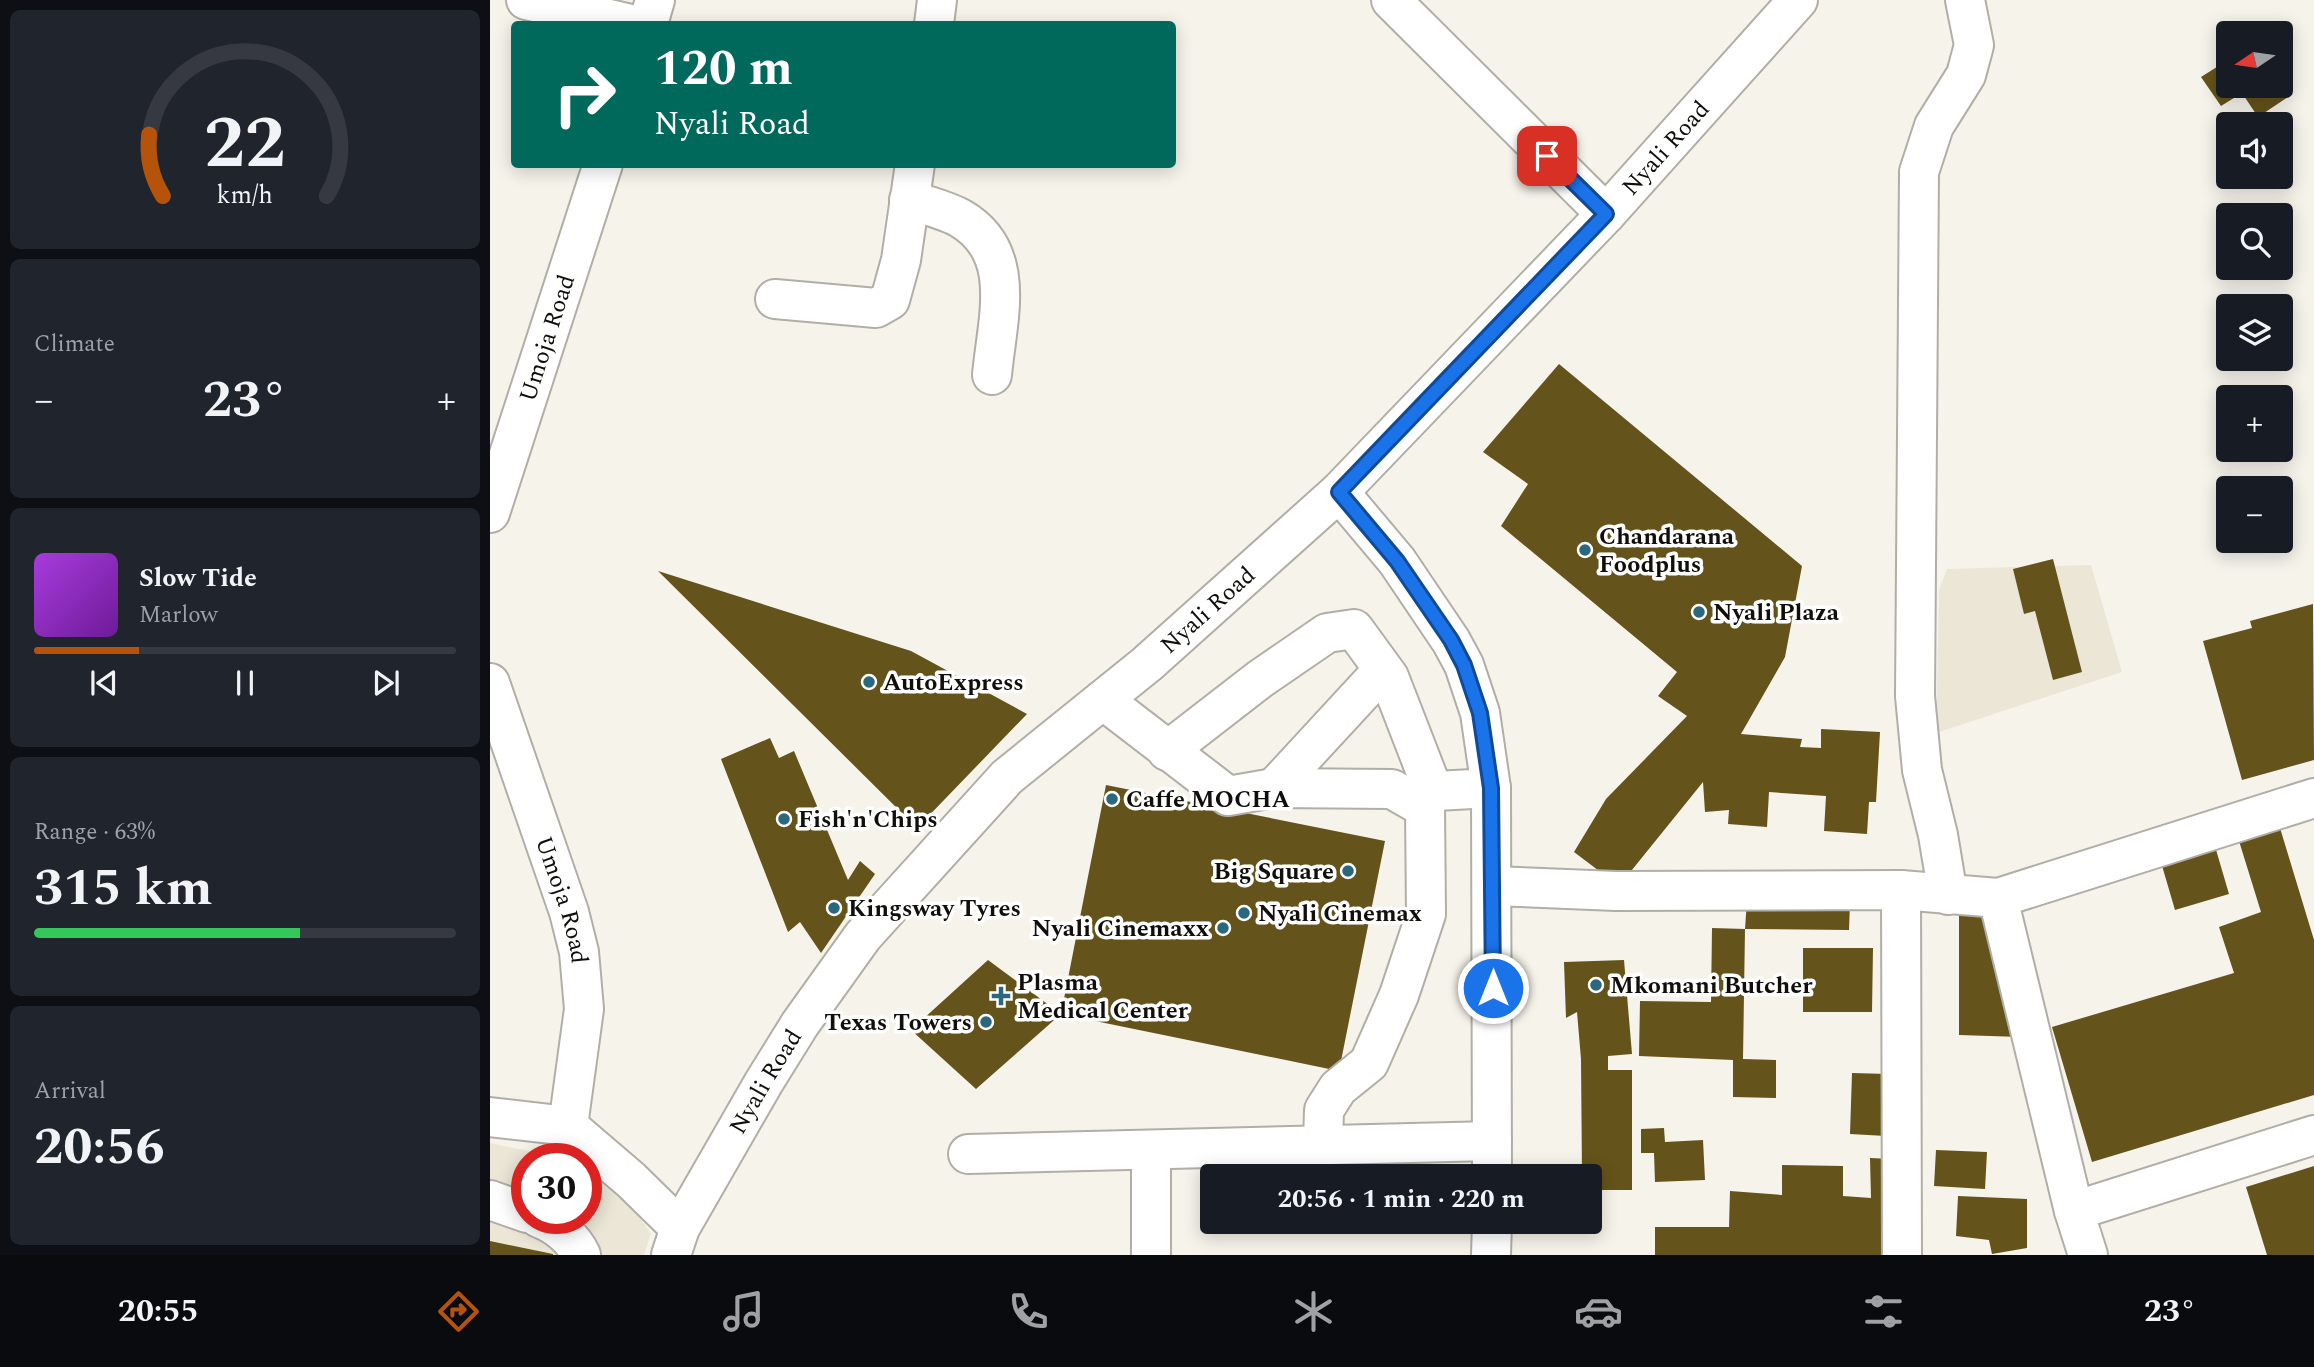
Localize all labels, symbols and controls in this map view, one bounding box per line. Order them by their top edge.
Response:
north arrow [2216,21,2292,98]
map controls [2216,21,2293,553]
text: 120 m [654,32,793,107]
icon: right [539,49,630,140]
text: 22 [204,89,286,200]
street label: Nyali Road [1614,93,1719,204]
text: Nyali Road [654,100,810,149]
button: sound [2216,112,2293,189]
pin [1517,126,1577,186]
icon: arrive [1528,137,1566,175]
text: km/h [217,176,273,214]
button: search [2216,203,2293,280]
street label: Umoja Road [510,270,585,407]
button: layers [2216,294,2293,371]
text: Climate [34,327,115,362]
text: 23° [203,361,287,440]
text: − [34,372,53,430]
text: + [437,372,456,430]
button: + [2216,385,2293,462]
button: − [2216,476,2293,553]
place label: Chandarana Foodplus [1599,519,1735,583]
marker: Chandarana Foodplus [1577,542,1593,558]
text: Slow Tide [139,558,257,598]
street label: Nyali Road [1153,558,1264,663]
place label: Nyali Plaza [1713,595,1840,631]
text: Marlow [139,598,218,633]
marker: Nyali Plaza [1691,604,1707,620]
icon: previous [85,664,123,702]
icon: pause [226,664,264,702]
icon: next [367,664,405,702]
place label: AutoExpress [883,665,1024,701]
marker: AutoExpress [861,674,877,690]
place label: Caffe MOCHA [1126,782,1290,818]
marker: Caffe MOCHA [1104,791,1120,807]
place label: Fish'n'Chips [798,802,938,838]
marker: Fish'n'Chips [776,811,792,827]
text: Range · 63% [34,815,155,850]
street label: Umoja Road [525,832,597,965]
text: 315 km [34,849,213,928]
place label: Big Square [1213,854,1334,890]
marker: Big Square [1340,863,1356,879]
place label: Kingsway Tyres [848,891,1021,927]
place label: Nyali Cinemax [1258,896,1422,932]
marker: Kingsway Tyres [826,900,842,916]
marker: Nyali Cinemax [1236,905,1252,921]
place label: Nyali Cinemaxx [1032,911,1209,947]
marker: Nyali Cinemaxx [1215,920,1231,936]
position arrow [1456,951,1530,1025]
place label: Plasma Medical Center [1017,965,1189,1029]
place label: Mkomani Butcher [1610,968,1813,1004]
marker: Mkomani Butcher [1588,977,1604,993]
marker: Plasma Medical Center [991,986,1011,1006]
place label: Texas Towers [824,1005,972,1041]
marker: Texas Towers [978,1014,994,1030]
street label: Nyali Road [721,1022,812,1141]
text: Arrival [34,1074,106,1109]
text: 20:56 [34,1108,165,1187]
speed limit sign: 30 [511,1143,602,1234]
text: 20:56 · 1 min · 220 m [1277,1179,1525,1219]
text: 20:55 [118,1287,198,1336]
icon: directions [434,1287,483,1336]
icon: music [719,1287,768,1336]
icon: phone [1004,1287,1053,1336]
icon: climate [1289,1287,1338,1336]
icon: car [1574,1287,1623,1336]
icon: filters [1859,1287,1908,1336]
text: 23° [2144,1287,2196,1336]

